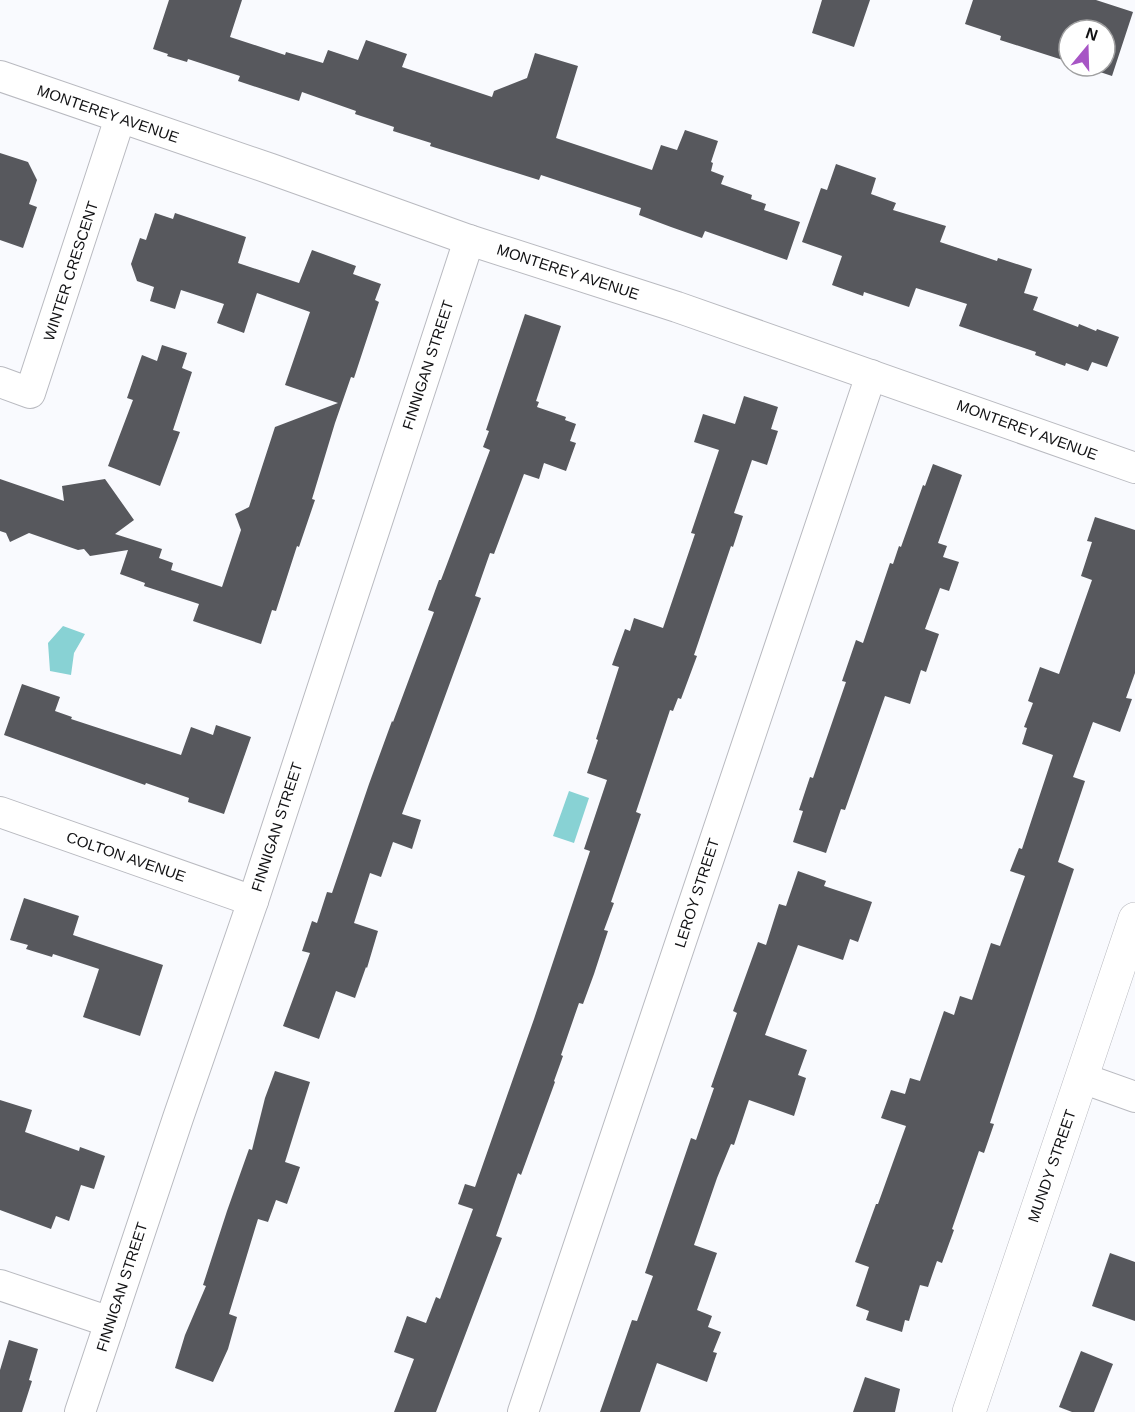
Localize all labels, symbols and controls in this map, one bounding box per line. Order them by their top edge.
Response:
north arrow [1057,18,1117,78]
text: N [1083,24,1100,44]
street label: MONTEREY AVENUE [35,81,181,146]
street label: WINTER CRESCENT [40,199,101,343]
street label: MONTEREY AVENUE [495,240,641,303]
street label: FINNIGAN STREET [399,298,456,432]
street label: MONTEREY AVENUE [954,396,1100,463]
street label: FINNIGAN STREET [248,760,305,894]
street label: COLTON AVENUE [64,828,188,885]
street label: LEROY STREET [671,836,722,950]
street label: MUNDY STREET [1024,1107,1079,1224]
street label: FINNIGAN STREET [93,1220,150,1354]

